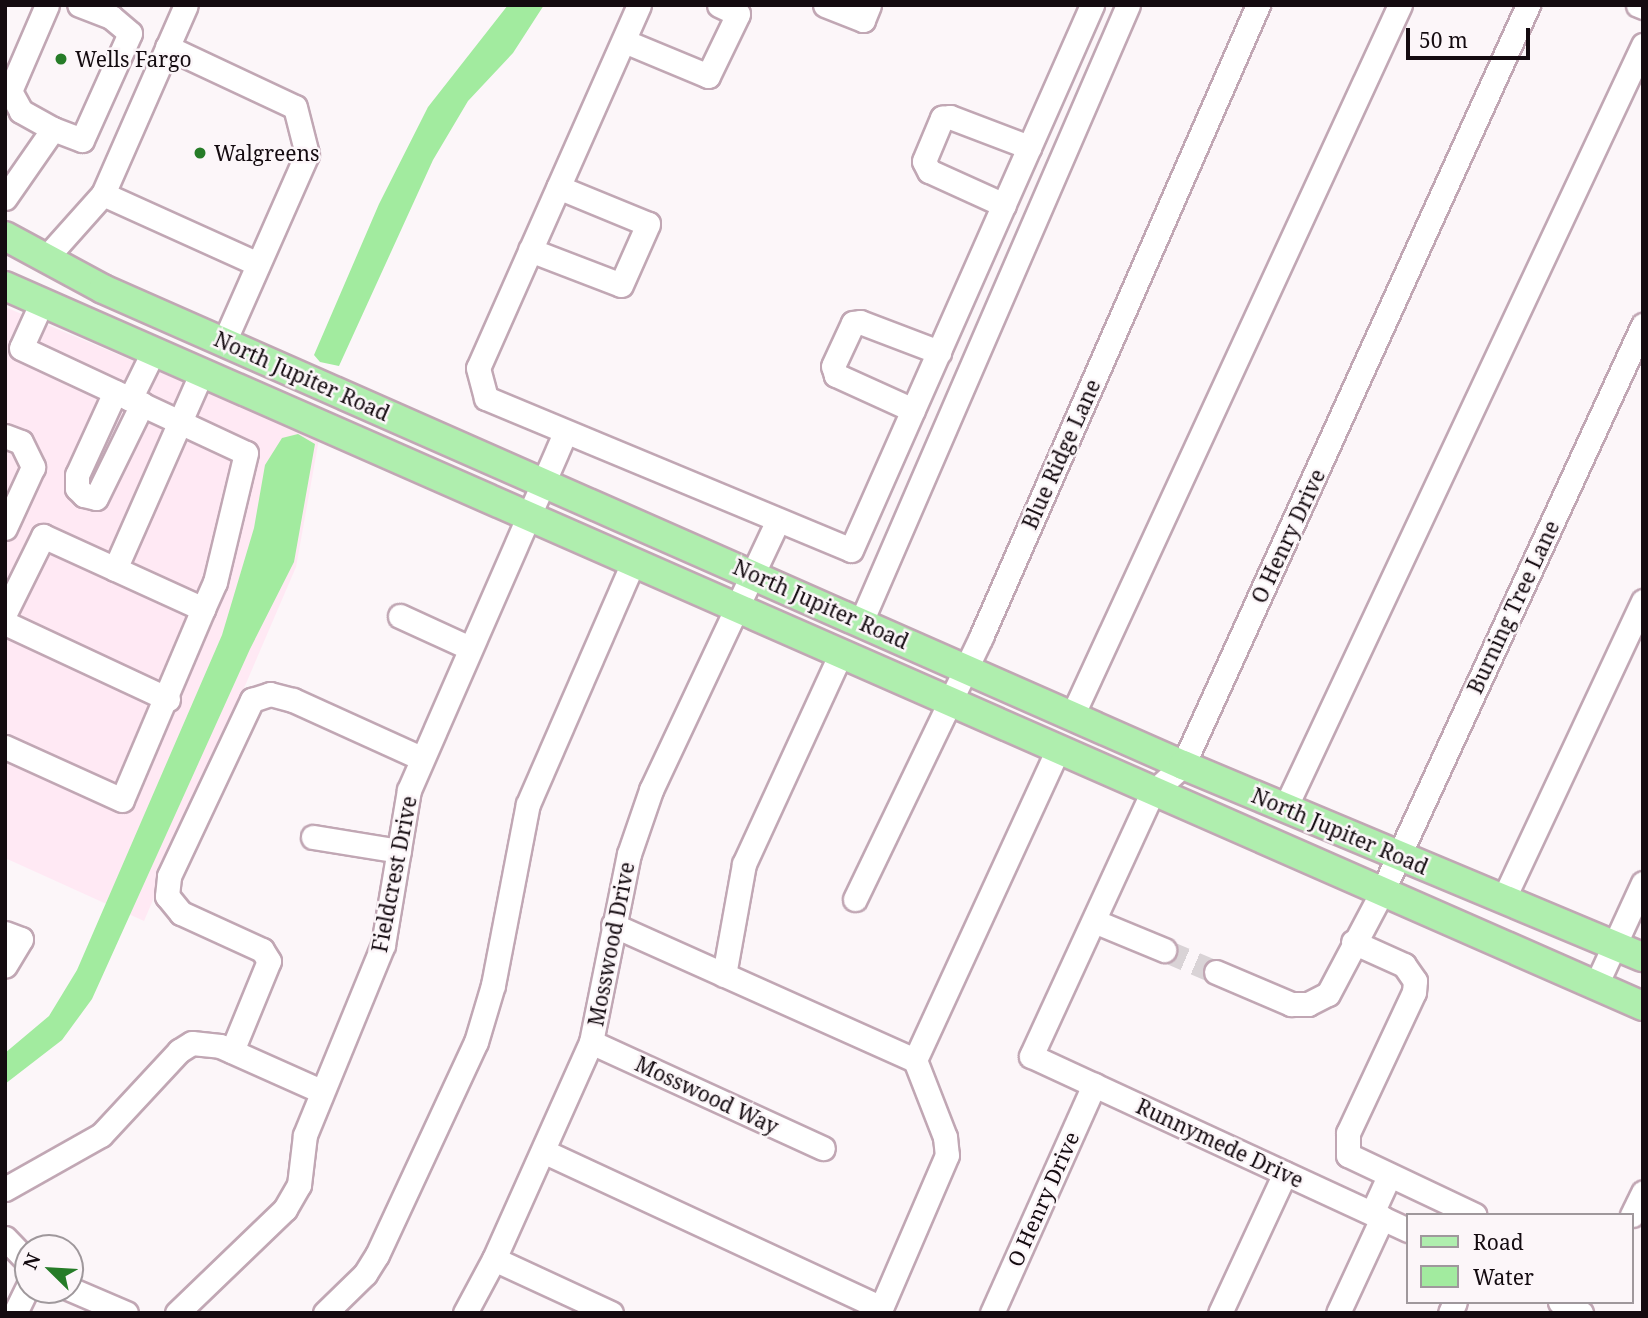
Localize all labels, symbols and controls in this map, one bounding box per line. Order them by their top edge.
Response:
scale bar [1410,14,1534,58]
text: 50 m [1419,26,1468,54]
place label: Wells Fargo [75,46,192,72]
marker: Wells Fargo [53,51,69,67]
place label: Walgreens [214,140,320,166]
marker: Walgreens [192,145,208,161]
street label: North Jupiter Road [210,326,394,426]
street label: Blue Ridge Lane [1017,375,1105,533]
street label: O Henry Drive [1246,465,1330,607]
street label: Burning Tree Lane [1462,517,1564,697]
street label: North Jupiter Road [729,554,913,654]
street label: North Jupiter Road [1248,782,1432,880]
street label: Fieldcrest Drive [366,794,422,954]
street label: Mosswood Drive [583,860,639,1028]
street label: Mosswood Way [631,1051,783,1139]
street label: Runnymede Drive [1132,1093,1308,1193]
street label: O Henry Drive [1002,1128,1084,1270]
legend [1406,1213,1634,1304]
text: Road [1473,1228,1524,1256]
north arrow [14,1234,84,1304]
text: N [17,1249,47,1273]
text: Water [1473,1263,1534,1291]

